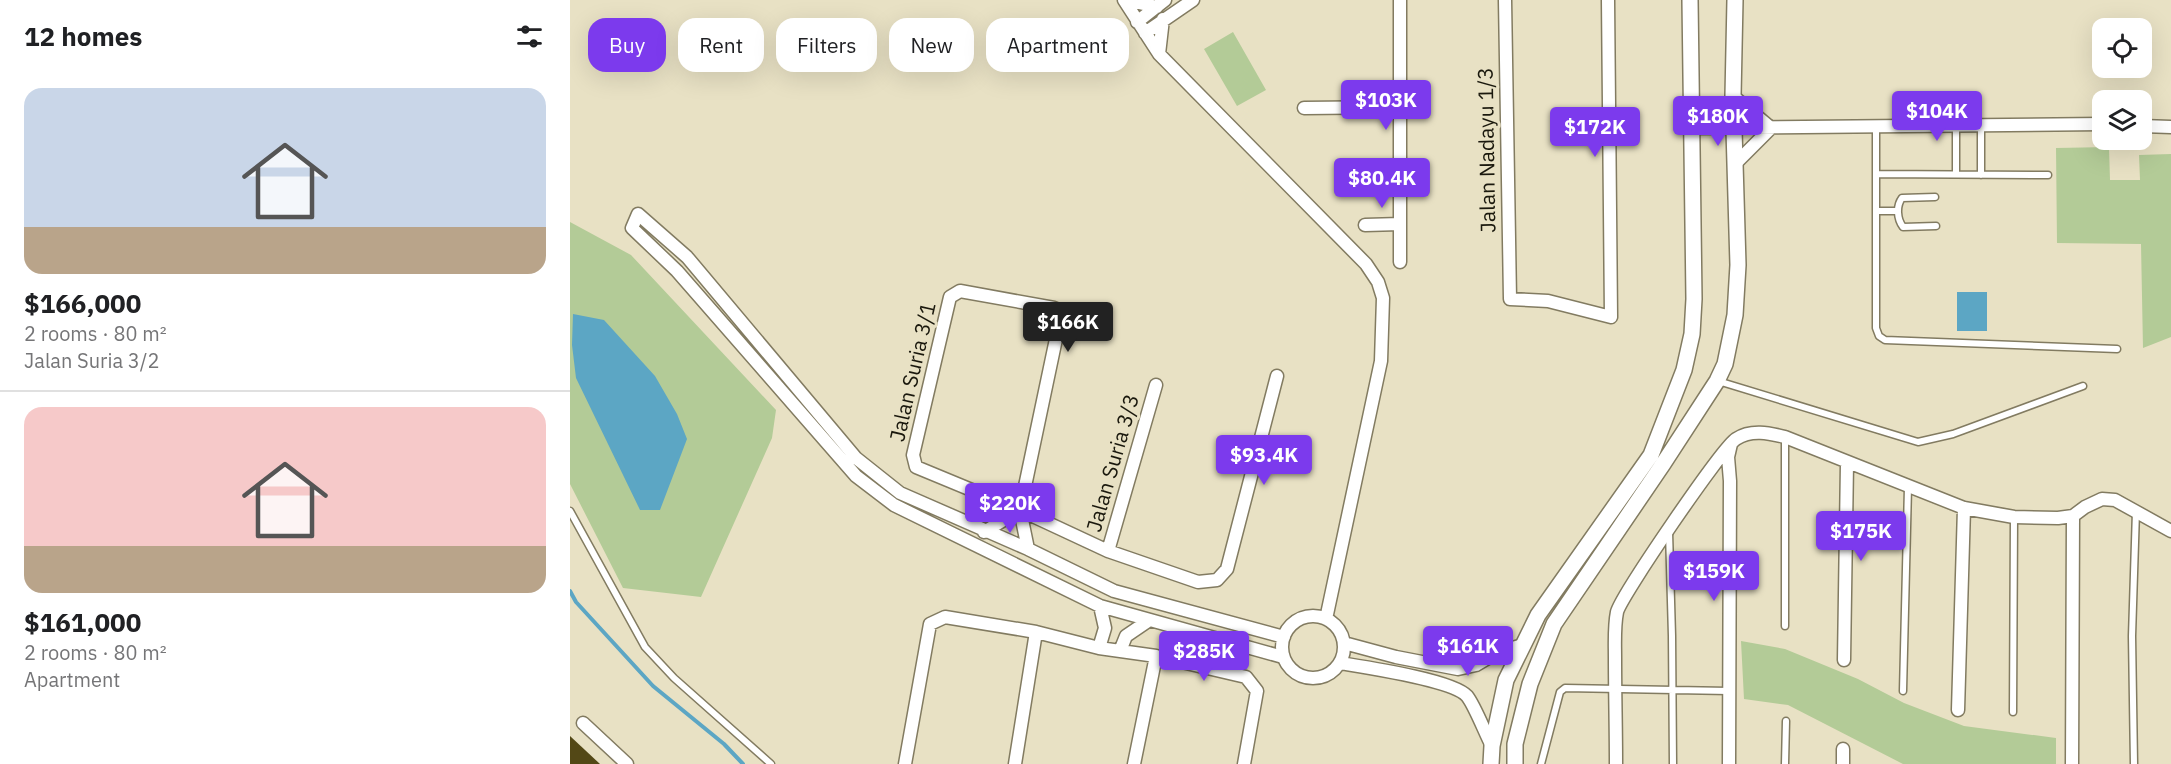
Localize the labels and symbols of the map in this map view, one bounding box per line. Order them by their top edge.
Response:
street label: Jalan Nadayu 1/3 [1471,67,1501,233]
pin: $103K [1344,80,1428,131]
pin: $104K [1895,91,1979,142]
pin: $180K [1676,96,1760,147]
pin: $172K [1553,107,1637,158]
pin: $80.4K [1333,158,1431,209]
street label: Jalan Suria 3/1 [882,299,942,444]
pin: $166K [1026,302,1110,353]
street label: Jalan Suria 3/3 [1079,391,1145,535]
pin: $93.4K [1215,435,1313,486]
pin: $220K [968,483,1052,534]
pin: $175K [1819,511,1903,562]
pin: $159K [1672,551,1756,602]
pin: $161K [1426,626,1510,677]
pin: $285K [1162,631,1246,682]

